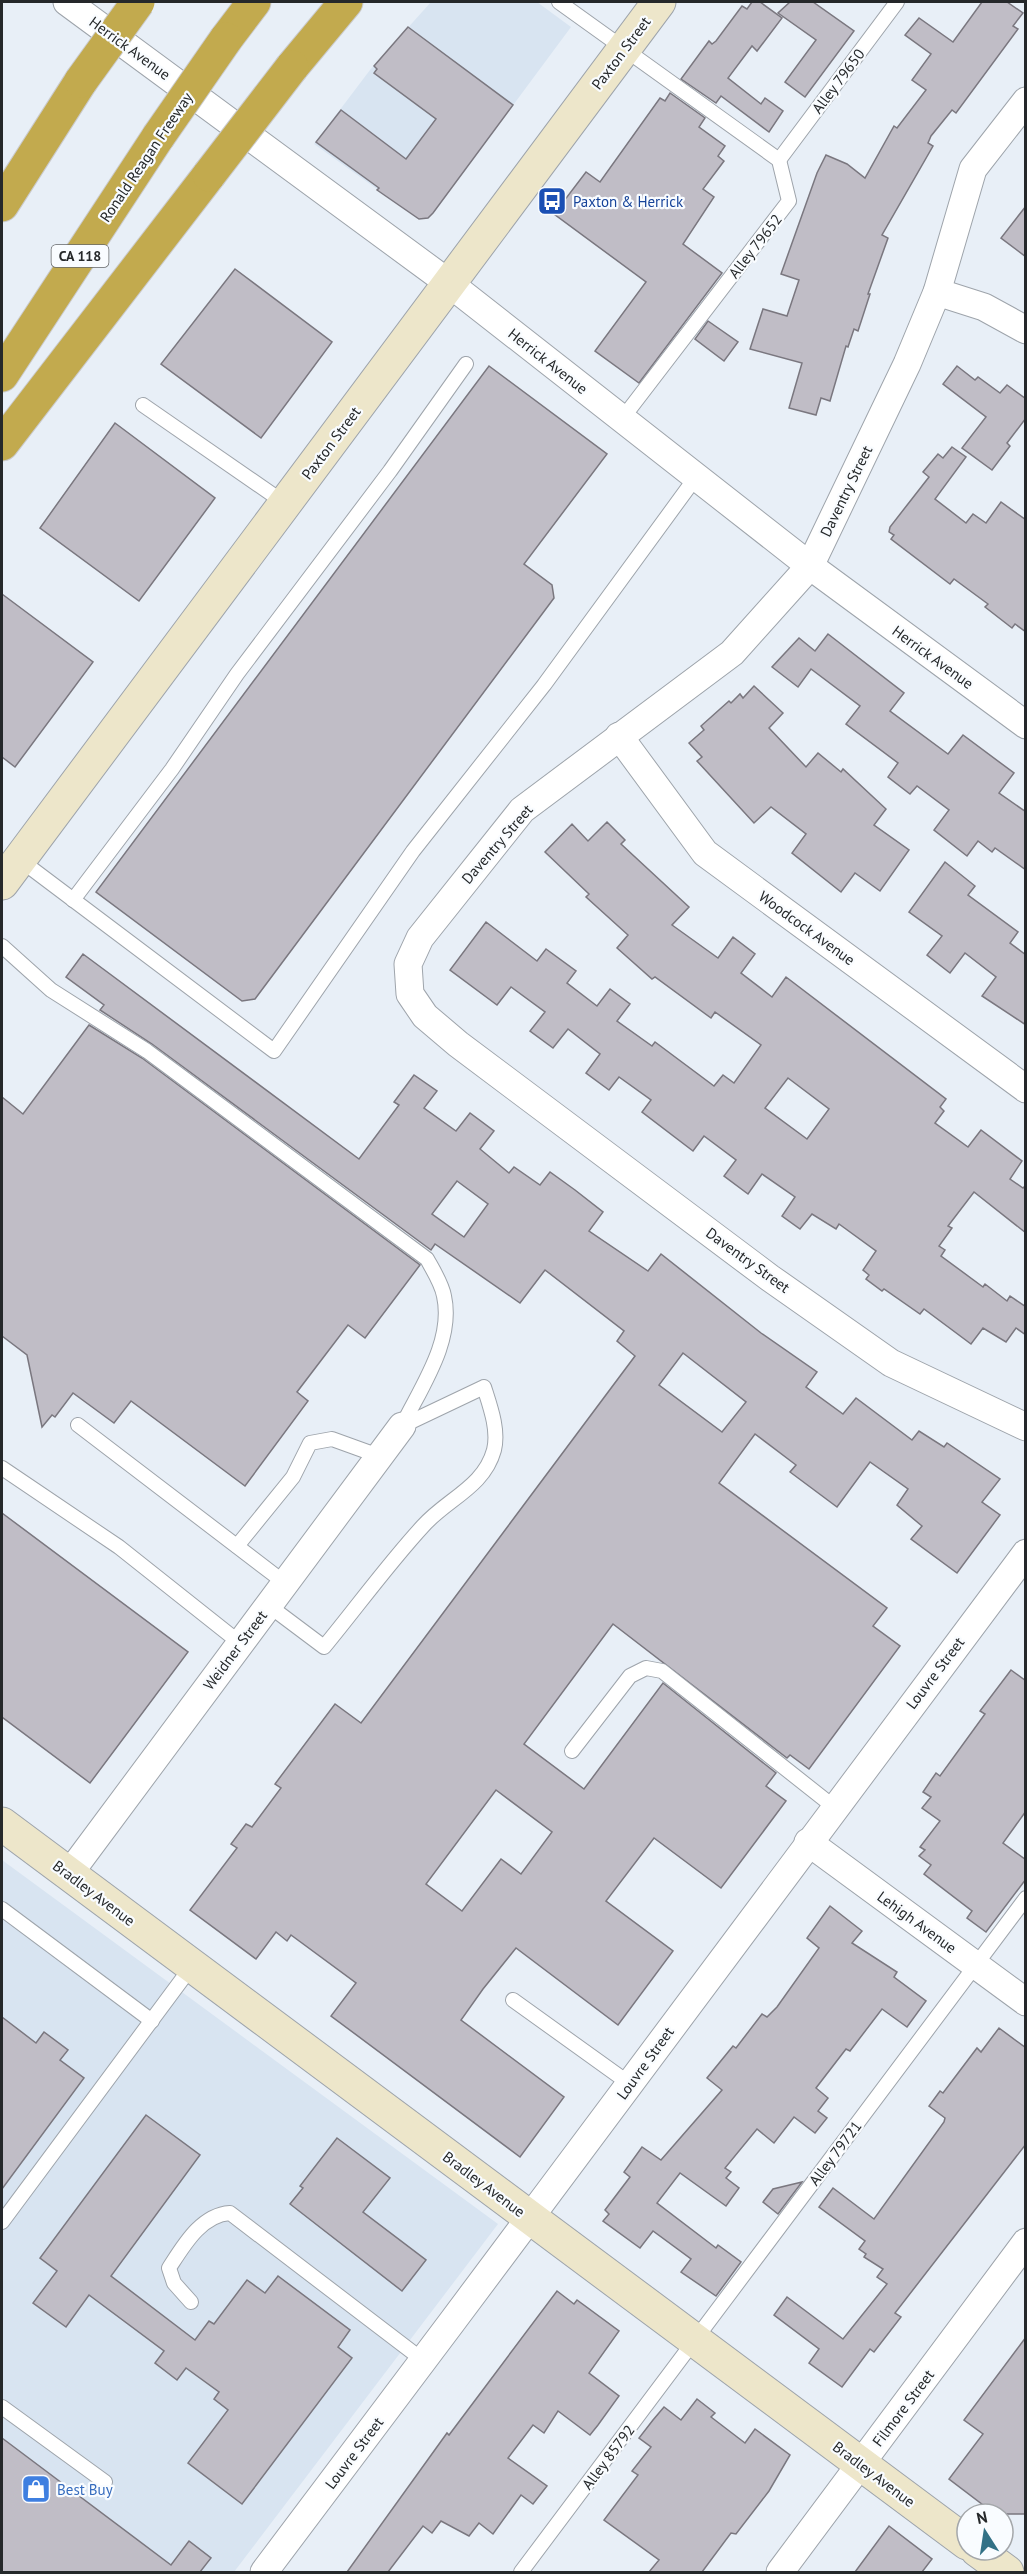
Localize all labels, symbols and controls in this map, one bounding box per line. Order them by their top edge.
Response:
street label: Herrick Avenue [86,12,174,84]
street label: Paxton Street [587,13,655,93]
street label: Alley 79650 [807,45,869,117]
street label: Ronald Reagan Freeway [95,88,197,226]
bus stop icon: Paxton & Herrick [536,185,568,217]
place label: Paxton & Herrick [573,192,684,211]
street label: Alley 79652 [724,210,786,282]
road number: CA 118 [52,245,109,267]
street label: Herrick Avenue [504,324,592,398]
street label: Paxton Street [297,403,365,483]
street label: Daventry Street [816,442,876,540]
street label: Herrick Avenue [889,621,977,693]
street label: Daventry Street [457,800,537,888]
street label: Woodcock Avenue [755,887,859,969]
street label: Daventry Street [702,1223,794,1297]
street label: Weidner Street [199,1606,271,1694]
street label: Louvre Street [902,1633,968,1713]
street label: Bradley Avenue [49,1856,139,1930]
street label: Lehigh Avenue [874,1887,960,1957]
street label: Louvre Street [612,2023,678,2103]
street label: Alley 79721 [804,2117,866,2189]
street label: Bradley Avenue [439,2147,529,2221]
street label: Filmore Street [868,2366,938,2450]
street label: Louvre Street [321,2413,387,2493]
street label: Alley 85792 [577,2421,639,2493]
street label: Bradley Avenue [829,2437,919,2511]
shop icon: Best Buy [20,2473,52,2505]
place label: Best Buy [57,2480,113,2499]
north arrow [955,2502,1015,2562]
text: N [975,2506,989,2528]

